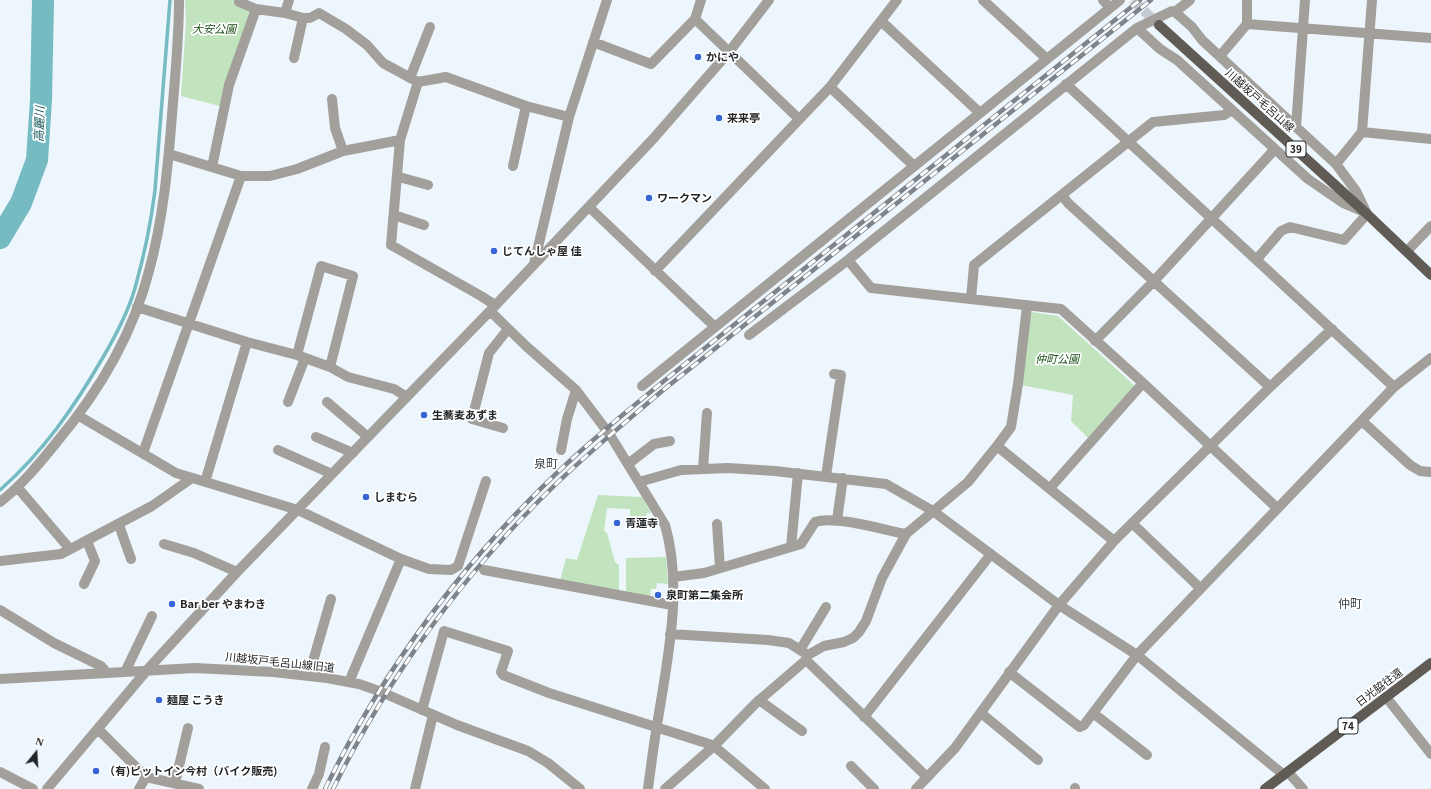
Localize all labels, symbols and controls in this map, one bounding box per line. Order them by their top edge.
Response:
park label: 大安公園 [192,22,236,36]
place label: かにや [706,50,739,64]
marker: かにや [693,52,703,62]
street label: 川越坂戸毛呂山線 [1223,66,1297,134]
water label: 高麗川 [31,106,47,142]
place label: 来来亭 [727,111,760,125]
marker: 来来亭 [714,113,724,123]
road number: 39 [1286,141,1306,157]
place label: ワークマン [657,191,712,205]
marker: ワークマン [644,193,654,203]
place label: じてんしゃ屋 佳 [502,244,581,258]
marker: じてんしゃ屋 佳 [489,246,499,256]
park label: 仲町公園 [1035,352,1079,366]
place label: 生蕎麦あずま [432,408,498,422]
marker: 生蕎麦あずま [419,410,429,420]
district label: 泉町 [534,456,558,470]
place label: しまむら [374,490,418,504]
marker: しまむら [361,492,371,502]
place label: 青蓮寺 [625,516,658,530]
marker: 青蓮寺 [612,518,622,528]
place label: 泉町第二集会所 [666,588,743,602]
marker: 泉町第二集会所 [653,590,663,600]
district label: 仲町 [1338,596,1362,610]
place label: Bar ber やまわき [180,597,266,611]
marker: Bar ber やまわき [167,599,177,609]
street label: 川越坂戸毛呂山線旧道 [225,650,335,674]
street label: 日光脇往還 [1353,665,1405,709]
place label: 麺屋 こうき [167,693,224,707]
marker: 麺屋 こうき [154,695,164,705]
road number: 74 [1338,718,1358,734]
north arrow [16,733,56,773]
text: N [34,735,45,749]
place label: （有)ピットイン今村（バイク販売) [104,764,277,778]
marker: （有)ピットイン今村（バイク販売) [91,766,101,776]

